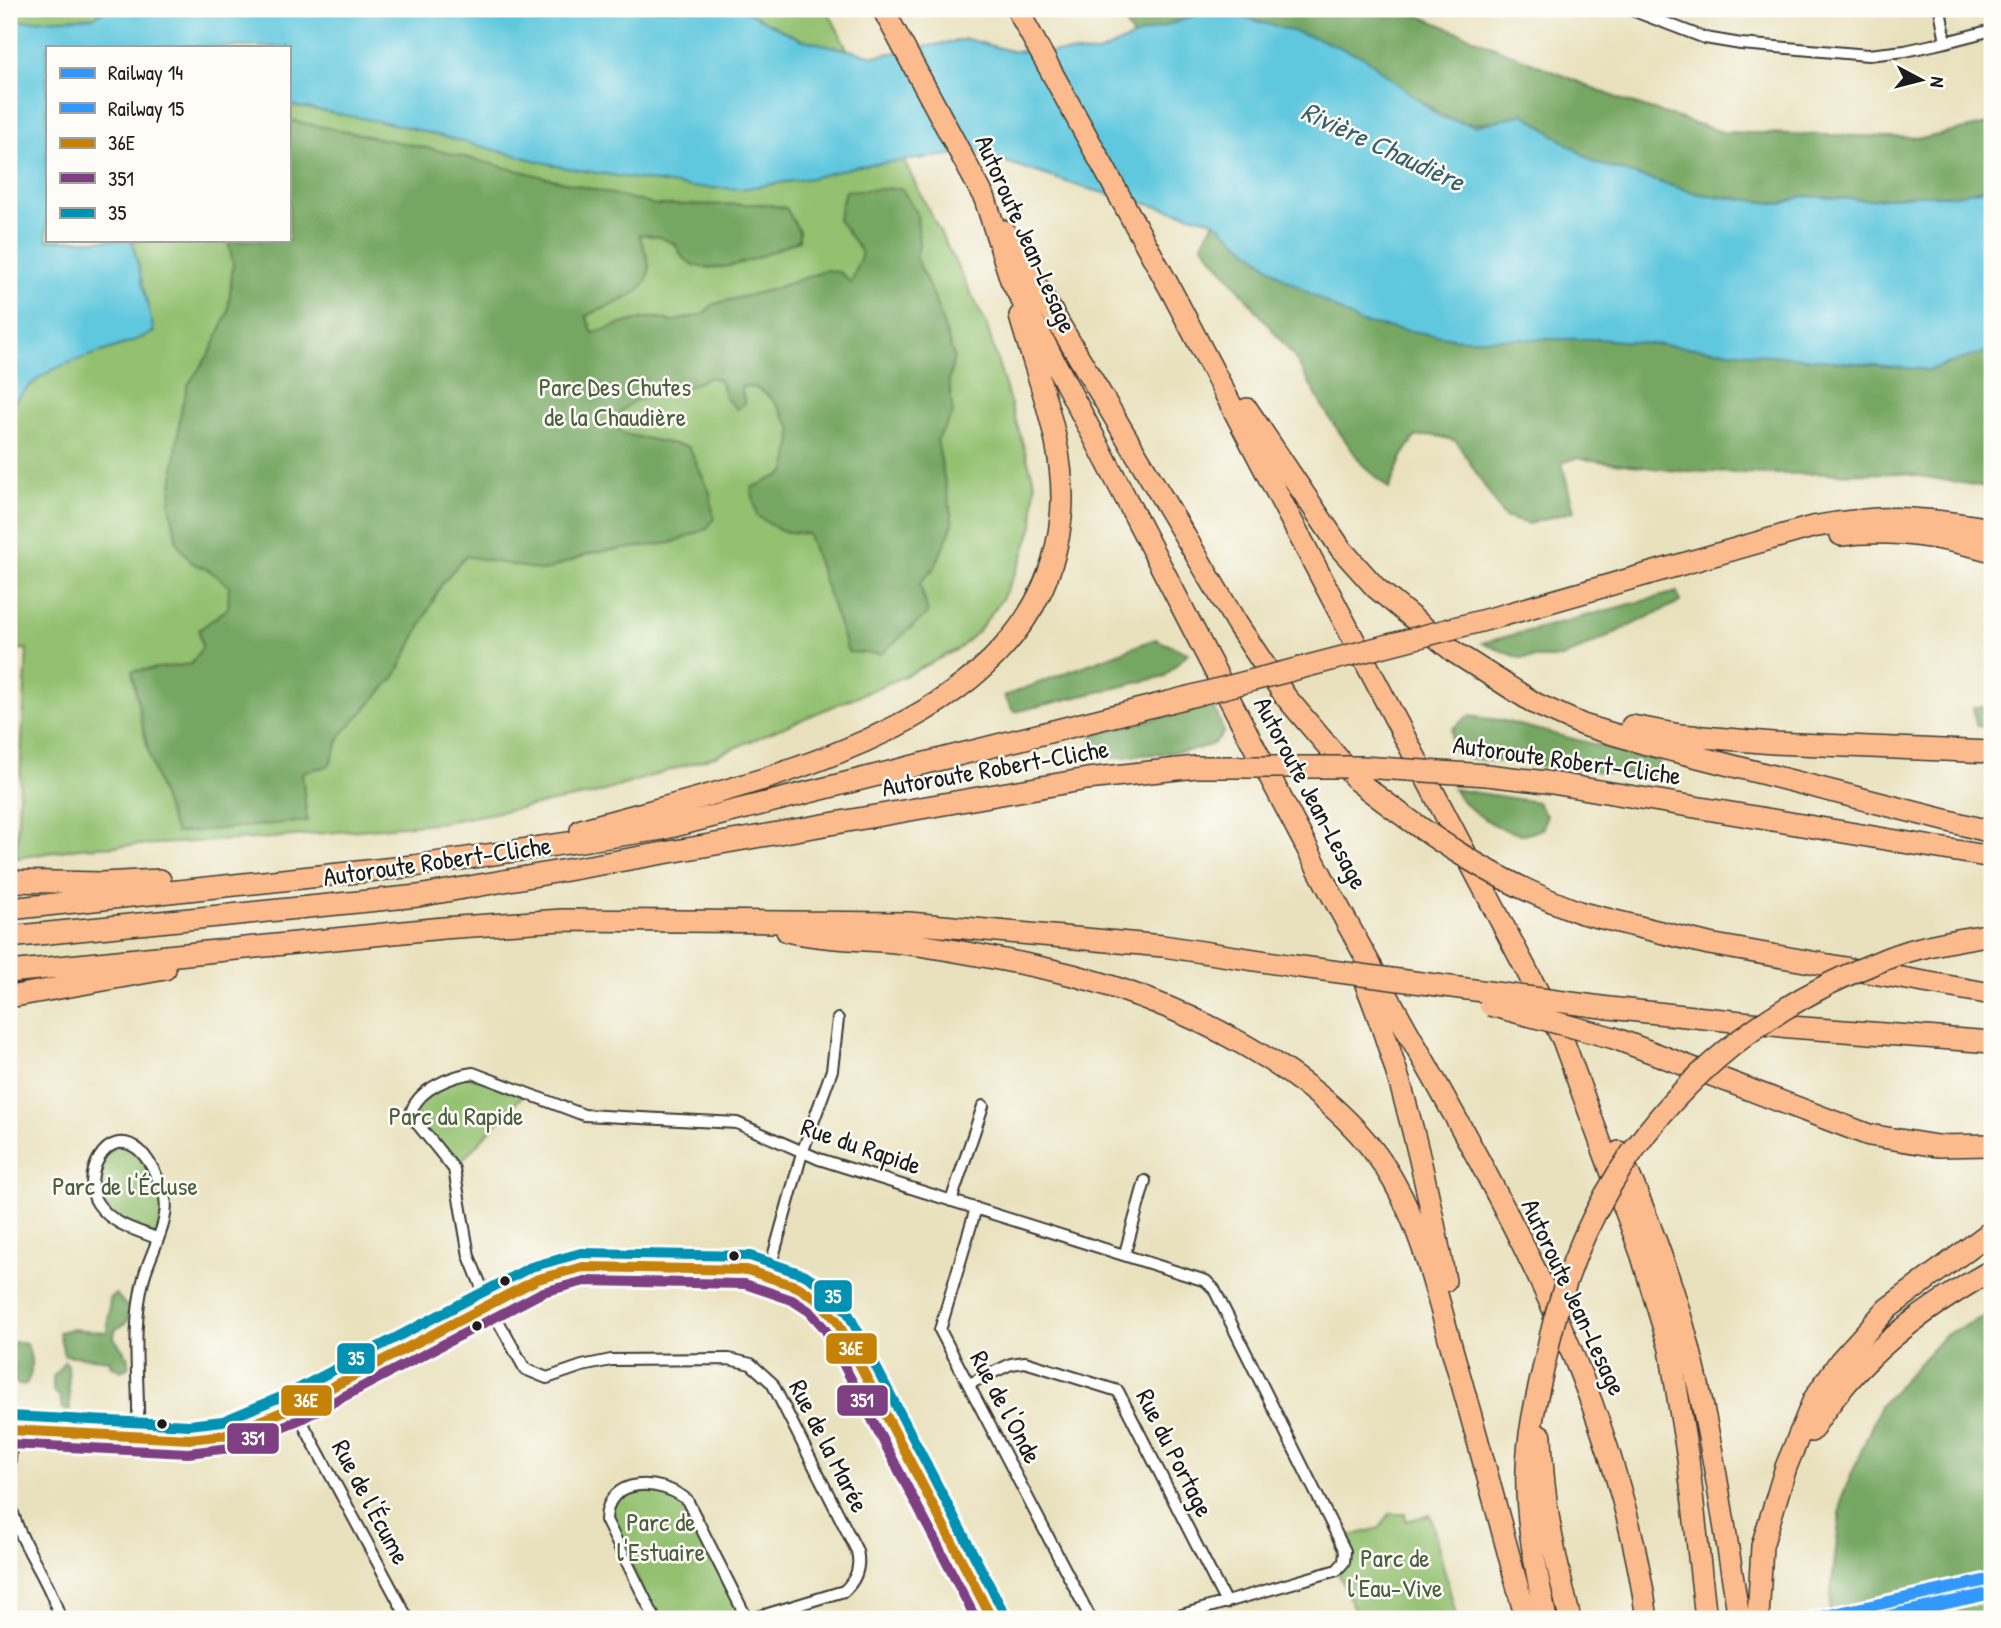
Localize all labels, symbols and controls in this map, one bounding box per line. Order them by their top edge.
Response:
legend [46,46,290,242]
north arrow [1885,46,1955,116]
text: Railway 14 [108,58,183,87]
text: N [1924,75,1951,89]
water label: Rivière Chaudière [1295,92,1472,201]
text: Railway 15 [108,94,184,123]
text: 36E [108,128,135,157]
street label: Autoroute Jean-Lesage [967,129,1086,338]
text: 351 [108,164,134,193]
text: 35 [108,198,126,227]
park label: Parc Des Chutes de la Chaudière [539,369,691,434]
street label: Autoroute Jean-Lesage [1246,690,1377,895]
street label: Autoroute Robert-Cliche [1451,726,1683,793]
street label: Autoroute Robert-Cliche [879,730,1111,805]
street label: Autoroute Robert-Cliche [321,827,553,894]
park label: Parc du Rapide [389,1098,523,1133]
street label: Rue du Rapide [797,1109,926,1182]
park label: Parc de l'Écluse [52,1168,198,1203]
street label: Autoroute Jean-Lesage [1514,1193,1635,1401]
unlabelled marker [727,1249,741,1263]
unlabelled marker [498,1274,512,1288]
line badge: 35 [813,1279,853,1313]
text: 35 [825,1283,842,1309]
unlabelled marker [470,1319,484,1333]
line badge: 36E [825,1332,878,1365]
text: 36E [839,1335,864,1361]
line badge: 35 [336,1342,376,1375]
street label: Rue de l'Onde [962,1344,1051,1469]
text: 35 [348,1345,365,1371]
street label: Rue de la Marée [781,1373,878,1518]
street label: Rue du Portage [1128,1383,1223,1523]
line badge: 36E [280,1384,333,1417]
line badge: 351 [836,1384,889,1417]
text: 36E [294,1387,319,1413]
text: 351 [850,1387,874,1413]
unlabelled marker [155,1417,169,1431]
line badge: 351 [226,1422,280,1455]
text: 351 [241,1425,265,1451]
street label: Rue de l'Écume [324,1433,419,1570]
park label: Parc de l'Estuaire [617,1504,705,1569]
park label: Parc de l'Eau-Vive [1348,1540,1442,1605]

